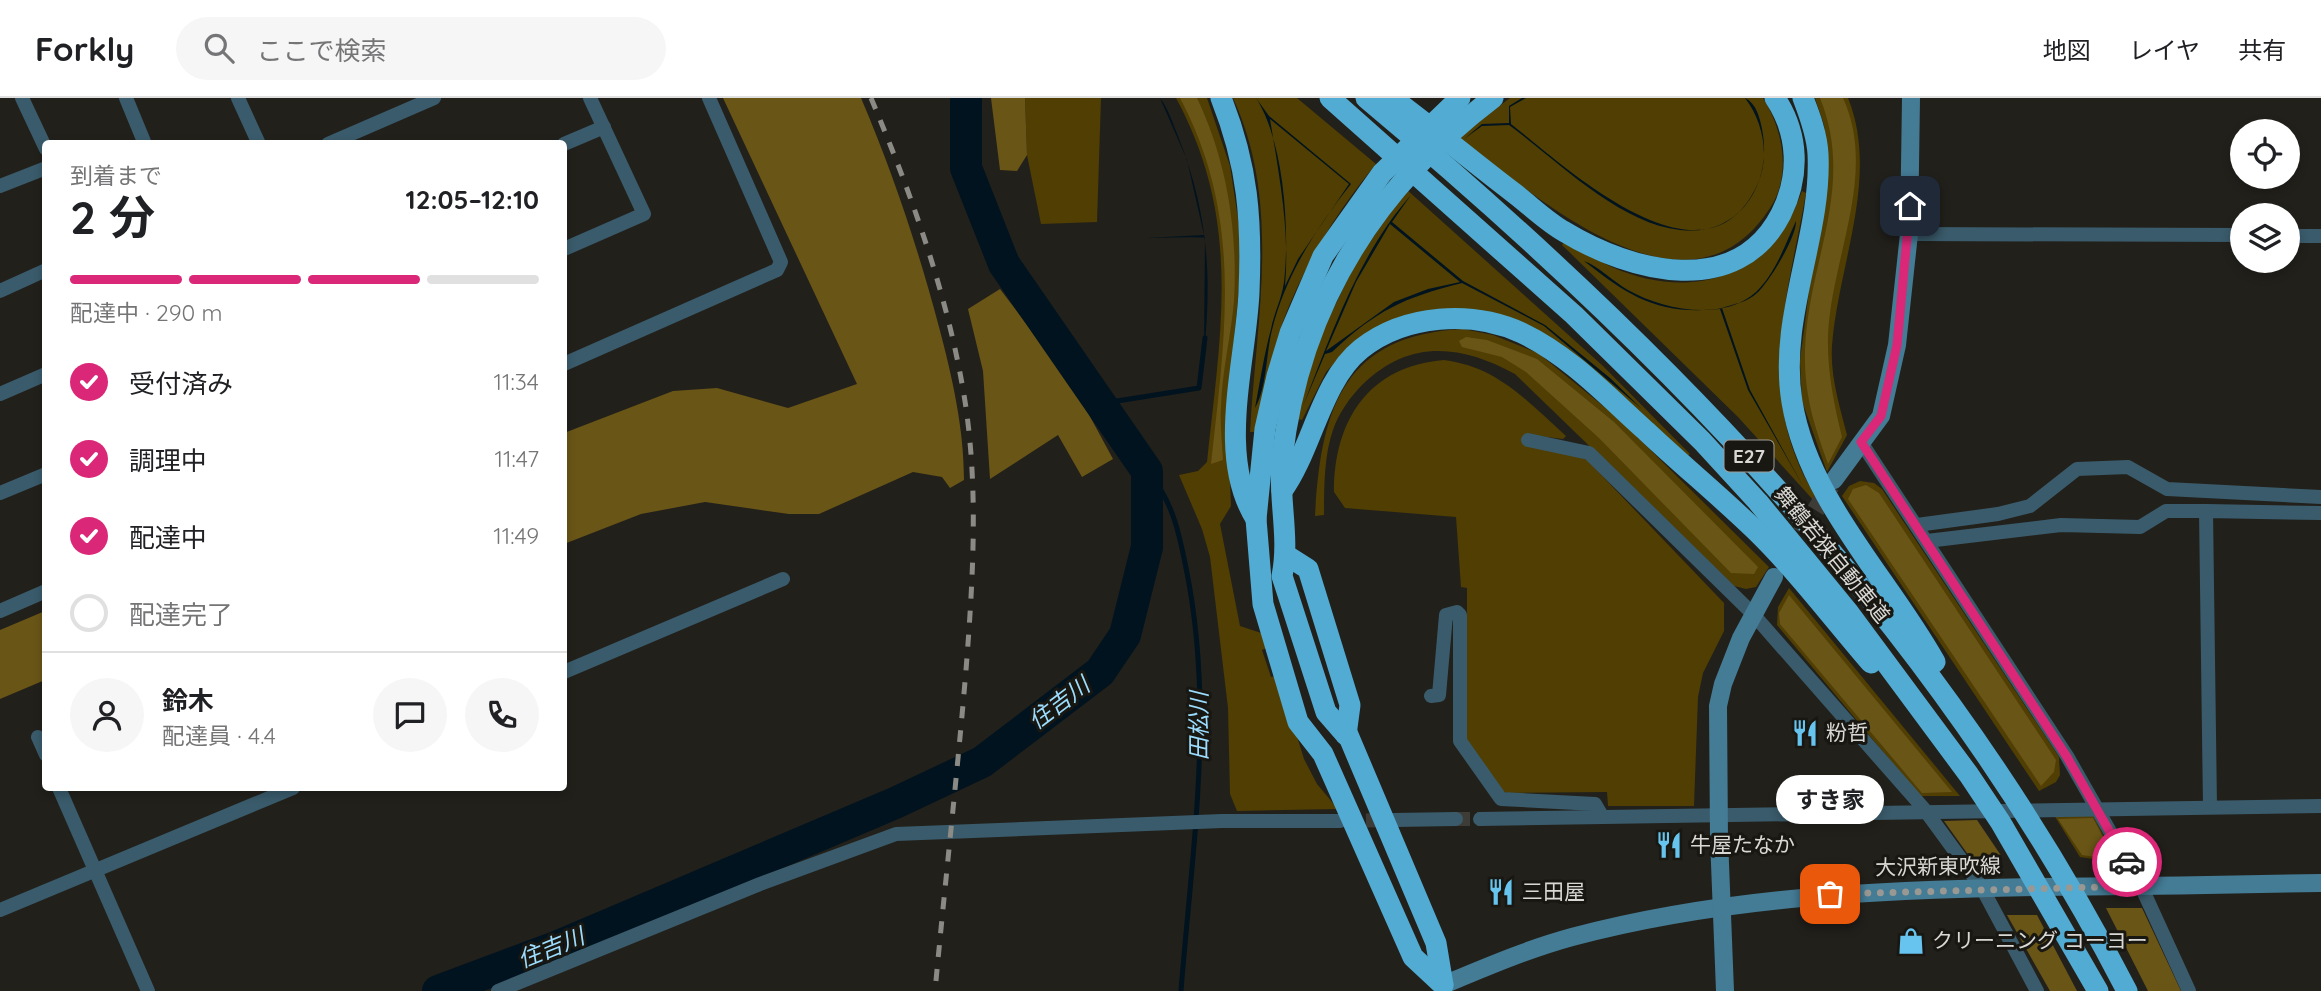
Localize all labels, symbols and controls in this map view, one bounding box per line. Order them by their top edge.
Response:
search box [176,17,666,80]
text: Forkly [35,28,134,69]
icon: search [200,29,238,67]
text: ここで検索 [256,34,386,67]
text: 地図 [2043,35,2091,65]
text: レイヤ [2129,35,2200,65]
text: 共有 [2238,35,2286,65]
map controls [2230,119,2300,273]
button: locate [2230,119,2300,189]
text: 到着まで [70,161,162,190]
pin [1880,176,1940,236]
text: 12:05–12:10 [406,183,539,216]
icon: home [1891,187,1929,225]
text: 2 分 [70,188,155,246]
button: layers [2230,203,2300,273]
text: 配達中 · 290 m [70,298,223,327]
icon: check [70,363,108,401]
text: 受付済み [129,367,233,400]
text: 11:34 [494,367,539,396]
icon: check [70,440,108,478]
road number: E27 [1724,440,1774,472]
text: 調理中 [129,444,207,477]
text: 11:47 [494,444,539,473]
street label: 舞鶴若狭自動車道 [1770,481,1896,628]
icon: check [70,517,108,555]
text: 配達中 [129,521,207,554]
text: 11:49 [493,521,539,550]
text: 配達完了 [129,598,233,631]
water label: 住吉川 [1022,668,1097,735]
button: person [70,678,144,752]
button: chat [373,678,447,752]
button: phone [465,678,539,752]
text: 鈴木 [162,684,214,717]
water label: 田松川 [1184,689,1213,761]
restaurant icon: 粉哲 [1790,718,1820,748]
place label: 粉哲 [1826,719,1868,745]
text: 配達員 · 4.4 [162,721,276,750]
callout: すき家 [1776,775,1884,824]
text: すき家 [1796,785,1865,814]
courier [2092,827,2162,897]
restaurant icon: 牛屋たなか [1654,830,1684,860]
place label: 牛屋たなか [1690,831,1795,857]
icon: car [2108,843,2146,881]
street label: 大沢新東吹線 [1875,852,2001,880]
pin [1800,864,1860,924]
icon: bag [1811,875,1849,913]
restaurant icon: 三田屋 [1486,877,1516,907]
place label: 三田屋 [1522,878,1585,904]
water label: 住吉川 [513,920,591,974]
shop icon: クリーニング コーヨー [1896,926,1926,956]
place label: クリーニング コーヨー [1932,927,2148,953]

